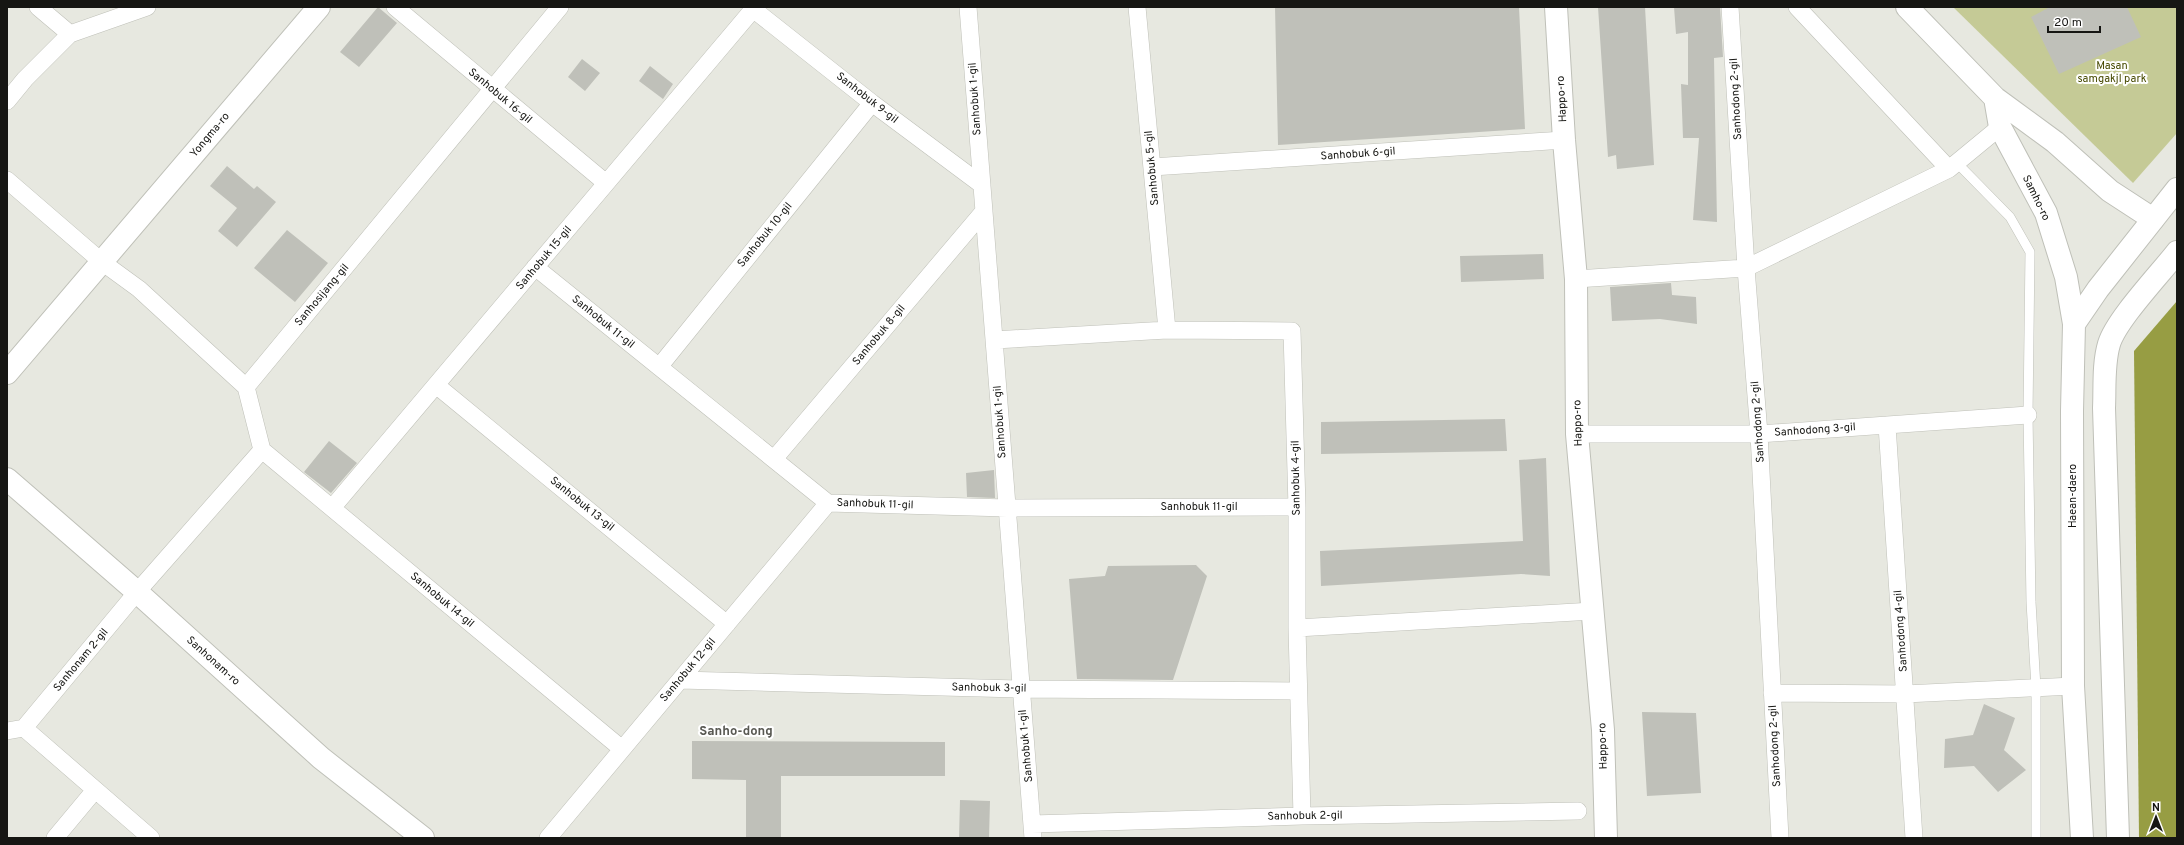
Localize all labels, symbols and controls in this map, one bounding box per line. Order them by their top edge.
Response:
scale bar [2048,8,2100,34]
text: 20 m [2054,15,2082,31]
street label: Sanhodong 2-gil [1727,58,1745,140]
park label: Masan samgakjl park [2078,59,2147,86]
street label: Sanhobuk 1-gil [965,62,985,136]
street label: Sanhobuk 16-gil [465,65,535,127]
street label: Sanhobuk 9-gil [833,69,901,127]
street label: Happo-ro [1554,75,1570,123]
street label: Yongma-ro [187,110,233,160]
street label: Sanhobuk 5-gil [1142,130,1162,206]
street label: Sanhobuk 6-gil [1320,144,1396,164]
street label: Samho-ro [2019,173,2053,223]
street label: Sanhobuk 10-gil [735,200,795,270]
street label: Sanhobuk 15-gil [513,223,575,293]
street label: Sanhosijang-gil [292,261,352,329]
street label: Sanhobuk 11-gil [569,292,637,352]
street label: Sanhobuk 8-gil [850,302,908,368]
street label: Sanhodong 2-gil [1748,381,1768,463]
street label: Sanhobuk 1-gil [990,385,1010,459]
street label: Happo-ro [1570,399,1586,447]
street label: Sanhodong 3-gil [1774,420,1856,440]
street label: Sanhobuk 4-gil [1288,440,1304,516]
street label: Haean-daero [2066,464,2080,528]
street label: Sanhobuk 13-gil [547,474,617,534]
street label: Sanhobuk 11-gil [836,496,914,512]
street label: Sanhobuk 11-gil [1160,500,1238,514]
street label: Sanhobuk 14-gil [407,569,477,631]
street label: Sanhodong 4-gil [1891,590,1911,672]
street label: Sanhonam 2-gil [50,626,112,694]
street label: Sanhonam-ro [183,633,243,689]
street label: Sanhobuk 12-gil [657,635,719,705]
street label: Sanhobuk 3-gil [951,680,1027,696]
street label: Sanhodong 2-gil [1766,705,1784,787]
street label: Sanhobuk 1-gil [1016,709,1036,783]
street label: Happo-ro [1595,722,1611,770]
district label: Sanho-dong [699,724,773,740]
north arrow [2136,797,2176,837]
text: N [2152,801,2160,815]
street label: Sanhobuk 2-gil [1267,808,1343,824]

